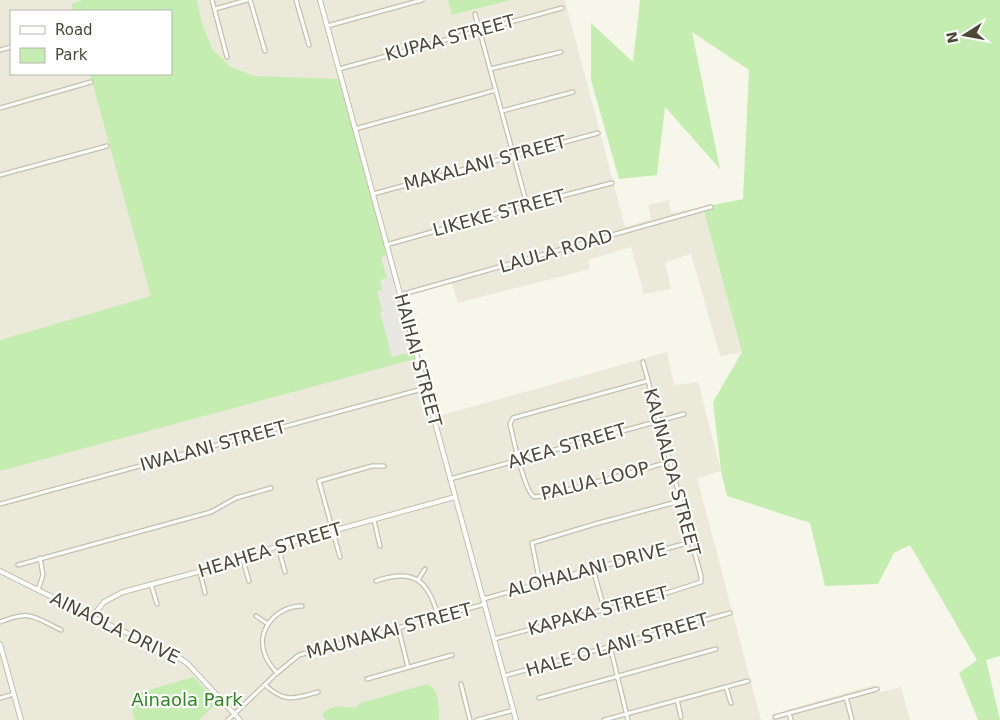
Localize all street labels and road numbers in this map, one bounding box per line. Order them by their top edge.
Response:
street label: KUPAA STREET [383,10,518,65]
street label: MAKALANI STREET [401,130,569,194]
street label: LIKEKE STREET [430,185,568,240]
street label: LAULA ROAD [497,224,615,277]
street label: HAIHAI STREET [391,291,447,430]
street label: KAUNALOA STREET [640,386,705,559]
street label: IWALANI STREET [138,416,289,475]
street label: AKEA STREET [505,418,629,472]
street label: PALUA LOOP [539,457,651,504]
street label: HEAHEA STREET [196,517,345,581]
street label: ALOHALANI DRIVE [505,538,669,601]
street label: KAPAKA STREET [526,581,671,639]
street label: AINAOLA DRIVE [47,587,183,668]
street label: MAUNAKAI STREET [304,598,475,663]
street label: HALE O LANI STREET [523,608,711,681]

